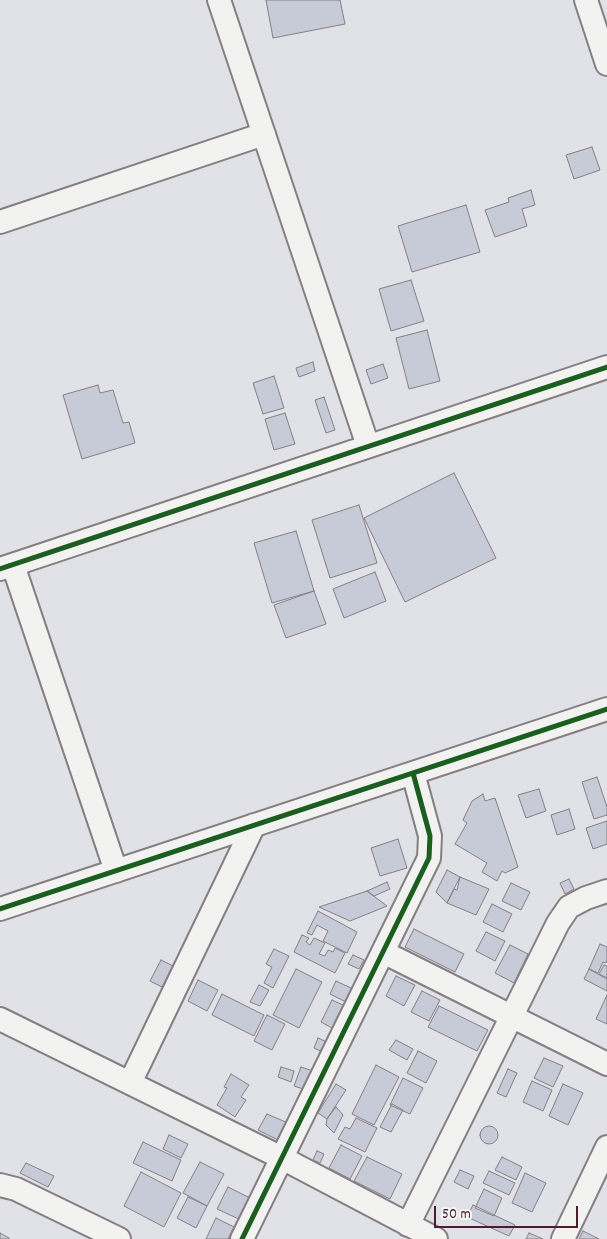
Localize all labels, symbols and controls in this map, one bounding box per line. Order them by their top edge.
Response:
scale bar [437,1196,581,1228]
text: 50 m [442,1204,471,1226]

